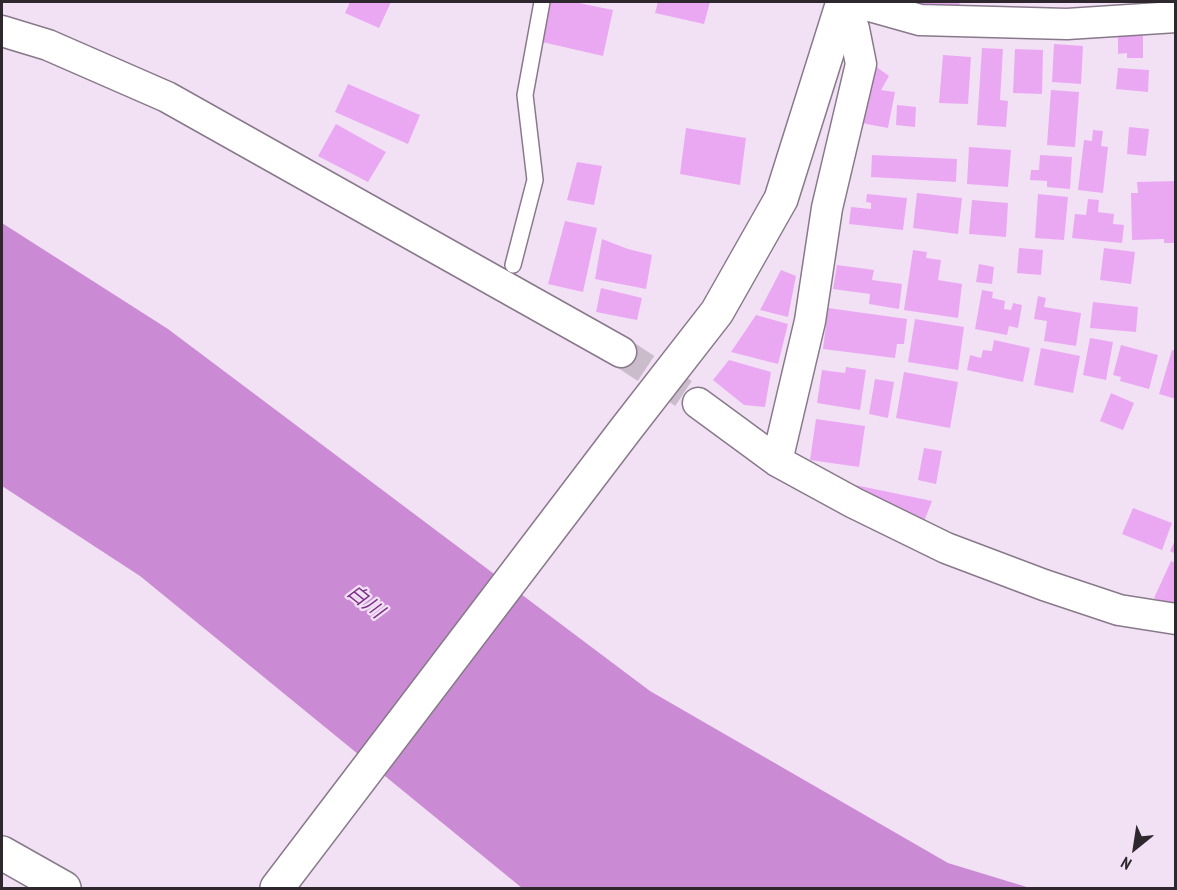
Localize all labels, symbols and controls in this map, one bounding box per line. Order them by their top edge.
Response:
water label: 白川 [342,580,388,624]
north arrow [1105,818,1165,878]
text: N [1117,853,1135,874]

